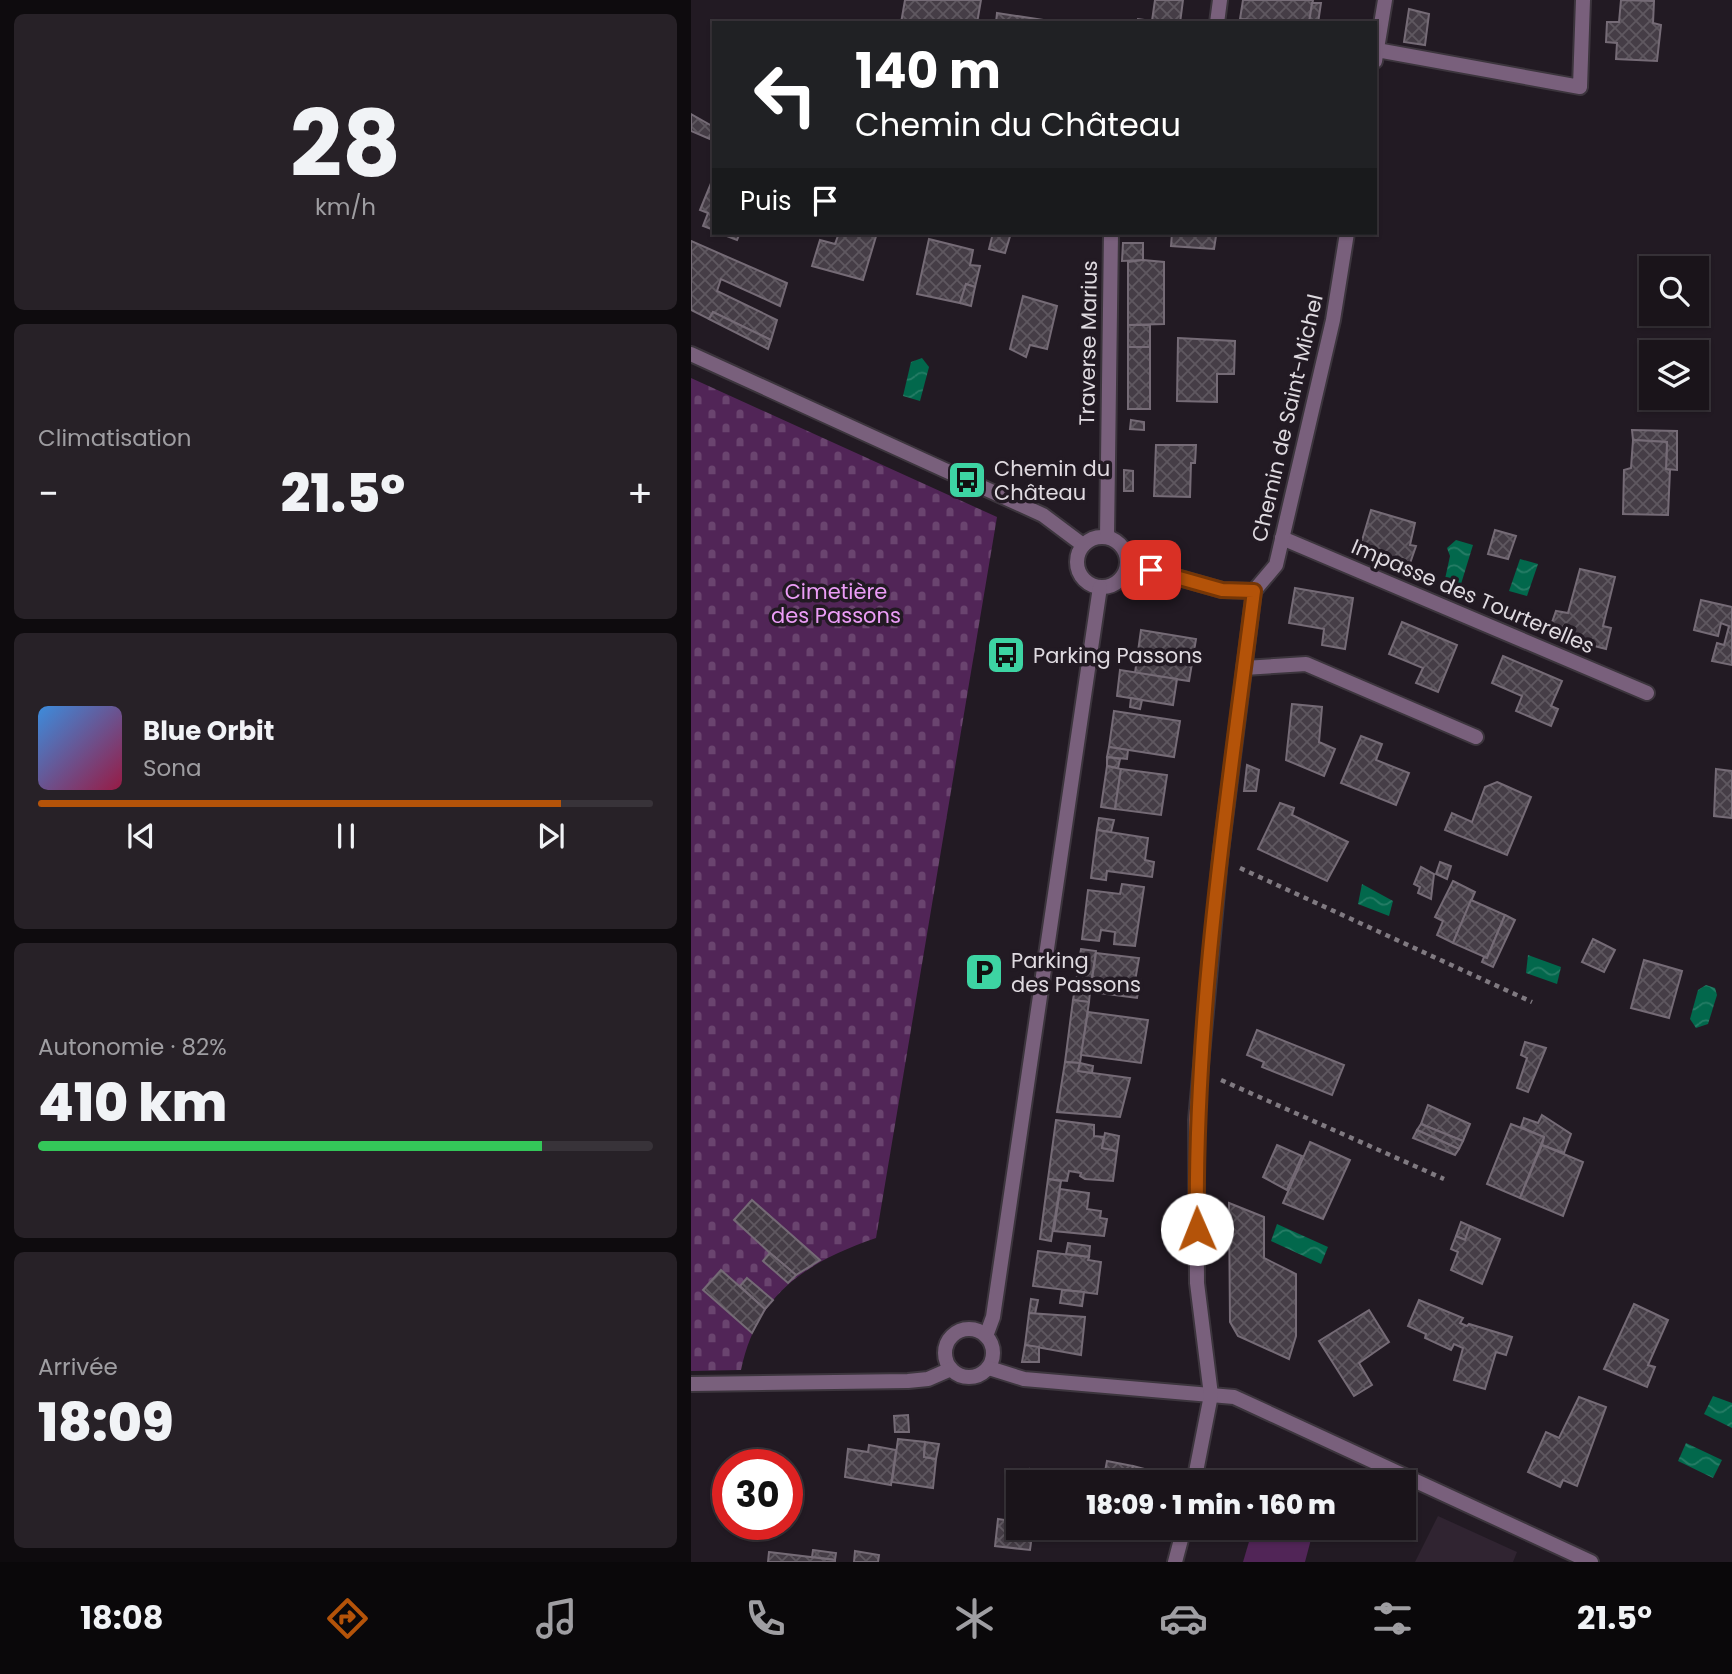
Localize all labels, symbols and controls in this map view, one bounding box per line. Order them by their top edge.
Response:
text: 140 m [855,37,1001,105]
icon: left [740,49,831,140]
text: 28 [290,80,401,208]
text: Chemin du Château [855,102,1181,147]
icon: arrive [806,182,844,220]
text: Puis [740,183,792,219]
text: km/h [315,191,376,223]
map controls [1639,256,1709,410]
button: search [1639,256,1709,326]
street label: Traverse Marius [1072,260,1104,426]
street label: Chemin de Saint-Michel [1244,291,1330,545]
button: layers [1639,340,1709,410]
text: Climatisation [38,422,191,454]
place label: Chemin du Château [994,454,1110,507]
text: 21.5° [281,457,405,530]
bus stop icon: Chemin du Château [946,459,988,501]
text: − [38,467,59,520]
text: + [627,467,653,520]
street label: Impasse des Tourterelles [1347,532,1599,660]
pin [1121,540,1181,600]
icon: arrive [1132,551,1170,589]
park label: Cimetière des Passons [771,577,901,630]
bus stop icon: Parking Passons [985,634,1027,676]
place label: Parking Passons [1033,641,1203,670]
text: Blue Orbit [143,713,274,749]
text: Sona [143,752,202,784]
icon: previous [122,817,160,855]
icon: pause [327,817,365,855]
icon: next [532,817,570,855]
place label: Parking des Passons [1011,946,1141,999]
parking icon: Parking des Passons [963,951,1005,993]
text: Autonomie · 82% [38,1031,227,1063]
text: 410 km [38,1066,227,1139]
position arrow [1160,1192,1234,1266]
text: Arrivée [38,1351,118,1383]
text: 18:09 [38,1386,173,1459]
speed limit sign: 30 [712,1449,803,1540]
text: 18:09 · 1 min · 160 m [1086,1487,1336,1523]
icon: directions [323,1594,372,1643]
icon: music [532,1594,581,1643]
icon: phone [741,1594,790,1643]
icon: climate [950,1594,999,1643]
icon: car [1159,1594,1208,1643]
icon: filters [1368,1594,1417,1643]
text: 18:08 [80,1595,163,1640]
text: 21.5° [1577,1595,1652,1640]

